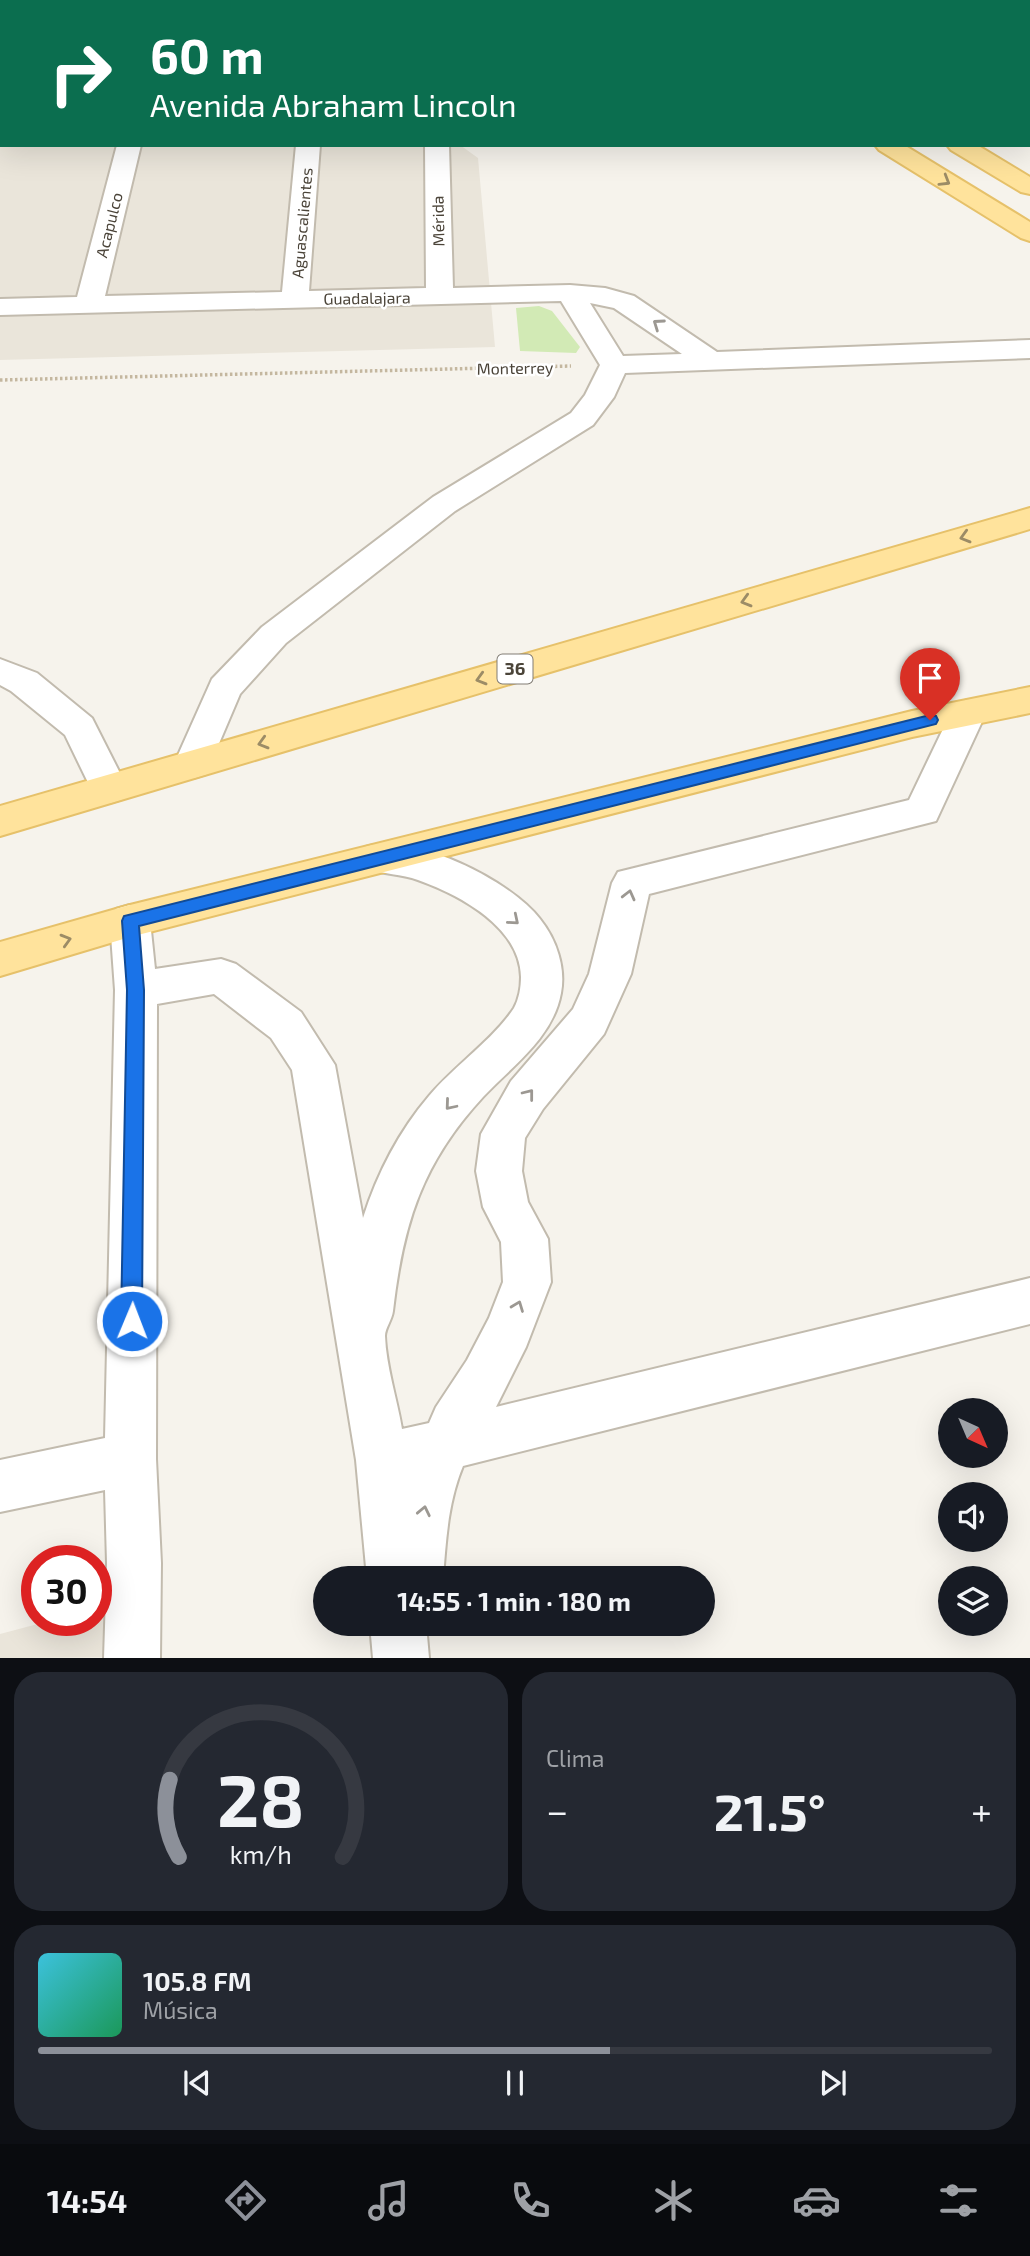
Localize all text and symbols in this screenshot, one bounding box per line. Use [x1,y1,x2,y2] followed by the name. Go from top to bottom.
[150,25,264,84] text: 60 m
[35,28,126,119] icon: right
[150,85,517,123] text: Avenida Abraham Lincoln
[287,167,316,279] street label: Aguascalientes
[937,172,950,185] one-way arrow
[91,190,126,259] street label: Acapulco
[428,195,447,247] street label: Mérida
[323,287,411,309] street label: Guadalajara
[653,319,666,332] one-way arrow
[476,357,554,378] street label: Monterrey
[959,528,971,543] one-way arrow
[740,593,752,608] one-way arrow
[900,648,960,720] pin
[498,654,532,684] road number: 36
[911,659,949,697] icon: arrive
[475,671,487,685] one-way arrow
[257,735,269,750] one-way arrow
[621,889,635,901] one-way arrow
[506,912,519,924] one-way arrow
[59,933,71,948] one-way arrow
[521,1089,534,1101] one-way arrow
[446,1097,458,1110] one-way arrow
[95,1284,169,1358] position arrow
[510,1300,524,1312] one-way arrow
[938,1398,1008,1468] north arrow
[938,1398,1008,1636] map controls
[938,1482,1008,1552] button: sound
[415,1505,430,1517] one-way arrow
[21,1545,112,1636] speed limit sign: 30
[938,1566,1008,1636] button: layers
[397,1585,631,1616] text: 14:55 · 1 min · 180 m
[546,1744,604,1772] text: Clima
[217,1755,305,1843] text: 28
[714,1779,826,1841] text: 21.5°
[546,1787,568,1833] text: −
[971,1787,992,1833] text: +
[230,1839,292,1869] text: km/h
[143,1965,251,1996] text: 105.8 FM
[143,1996,218,2024] text: Música
[178,2064,216,2102] icon: previous
[496,2064,534,2102] icon: pause
[814,2064,852,2102] icon: next
[221,2176,270,2225] icon: directions
[364,2176,413,2225] icon: music
[506,2176,555,2225] icon: phone
[649,2176,698,2225] icon: climate
[792,2176,841,2225] icon: car
[934,2176,983,2225] icon: filters
[47,2181,127,2219] text: 14:54

